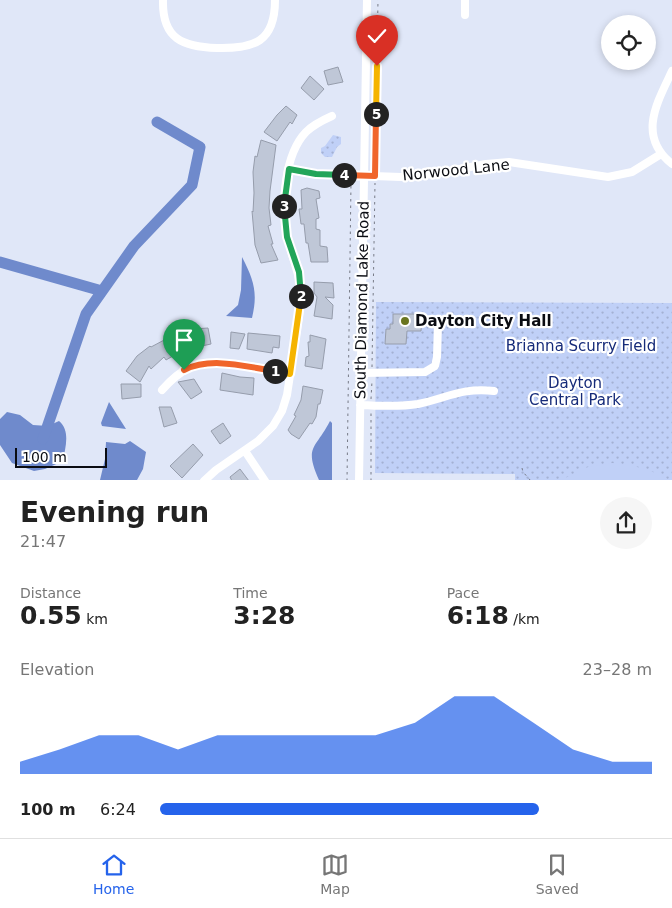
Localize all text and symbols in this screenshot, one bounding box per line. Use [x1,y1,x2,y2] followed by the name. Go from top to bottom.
[356,15,398,66] pin
[601,15,656,70] map controls
[601,15,656,70] button: locate
[363,22,391,50] icon: check
[364,102,388,126] pin: 5
[372,106,381,122] text: 5
[401,155,511,185] street label: Norwood Lane
[332,162,356,188] pin: 4
[340,167,349,183] text: 4
[272,194,296,218] pin: 3
[280,198,289,214] text: 3
[351,201,373,399] street label: South Diamond Lake Road
[288,284,314,308] pin: 2
[297,288,306,304] text: 2
[415,312,552,330] place label: Dayton City Hall
[399,315,411,327] marker: Dayton City Hall
[163,319,205,370] pin
[170,326,198,354] icon: arrive
[506,337,656,355] park label: Brianna Scurry Field
[262,358,288,384] pin: 1
[271,363,280,379] text: 1
[529,374,621,409] park label: Dayton Central Park
[15,446,108,469] scale bar
[22,449,67,465] text: 100 m
[20,496,209,529] text: Evening run
[600,497,652,549] button: share
[20,532,66,551] text: 21:47
[20,585,81,601] text: Distance
[233,585,268,601] text: Time
[447,585,479,601] text: Pace
[20,601,82,630] text: 0.55
[233,601,296,630] text: 3:28
[447,601,509,630] text: 6:18
[82,611,108,627] text: km
[509,611,540,627] text: /km
[20,660,94,679] text: Elevation
[583,660,652,679] text: 23–28 m
[20,800,76,819] text: 100 m
[100,800,136,819] text: 6:24
[93,851,134,897] tab: Home
[320,851,350,897] tab: Map
[536,851,579,897] tab: Saved

